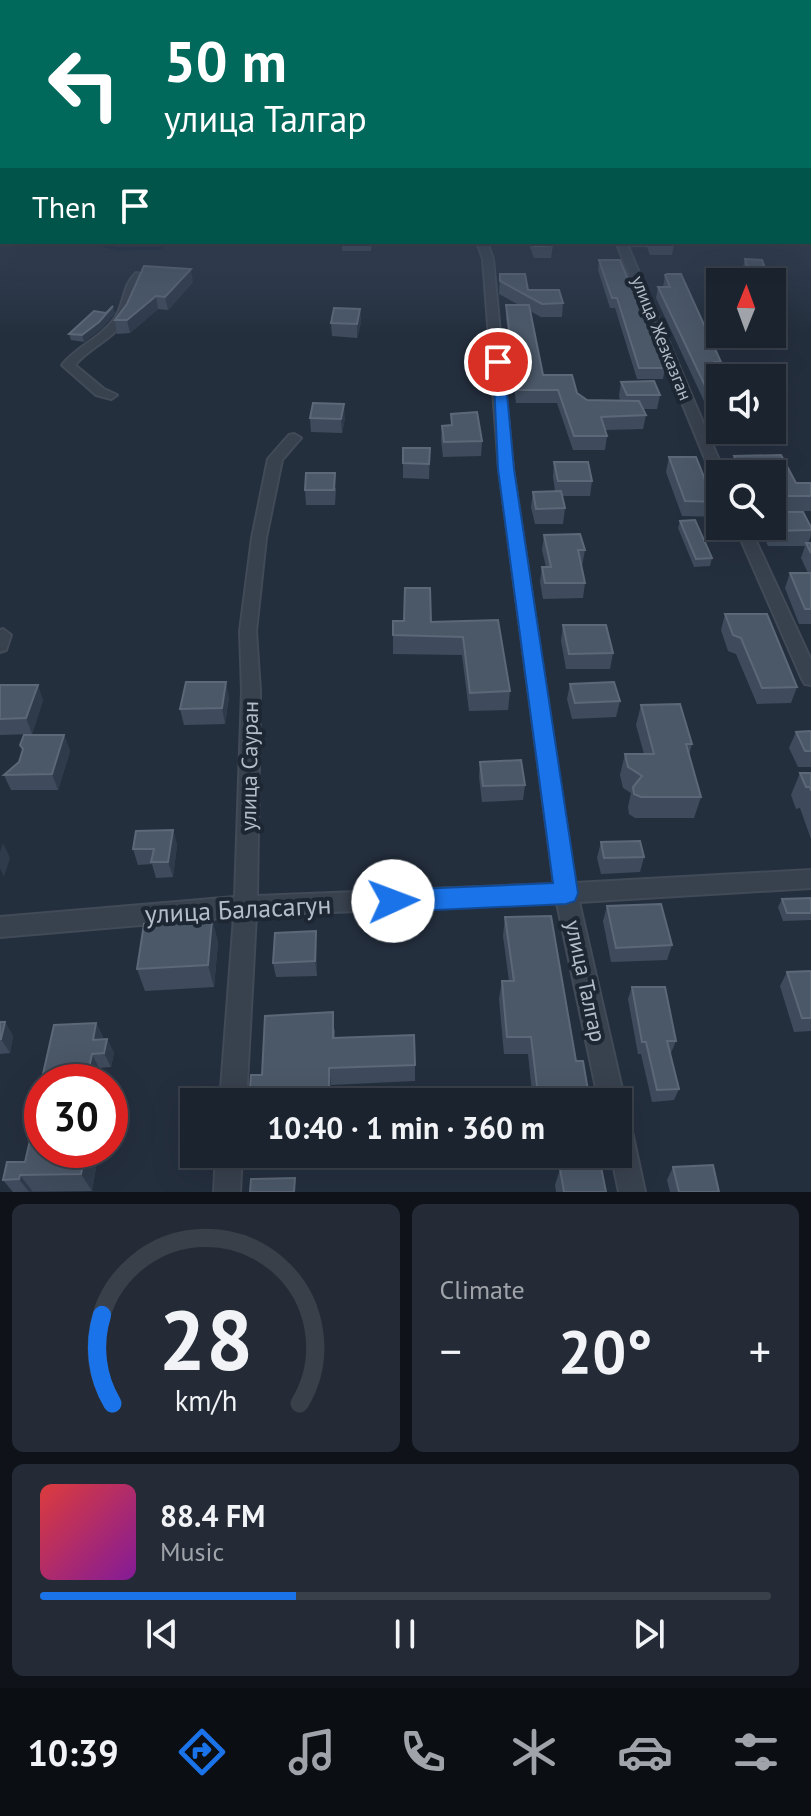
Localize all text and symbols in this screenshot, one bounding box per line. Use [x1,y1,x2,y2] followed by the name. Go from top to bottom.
[164,25,287,97] text: 50 m
[32,32,136,136] icon: left
[164,95,367,142] text: улица Талгар
[113,184,157,228] icon: arrive
[32,187,97,226] text: Then
[706,268,786,348] north arrow
[706,268,786,540] map controls
[627,272,697,404] street label: улица Жезказган
[464,328,532,396] pin
[476,340,520,384] icon: arrive
[706,364,786,444] button: sound
[706,460,786,540] button: search
[234,701,264,831] street label: улица Сауран
[351,859,435,943] position arrow
[144,888,332,930] street label: улица Баласагун
[559,917,613,1045] street label: улица Талгар
[24,1064,128,1168] speed limit sign: 30
[267,1108,545,1147] text: 10:40 · 1 min · 360 m
[440,1273,525,1306] text: Climate
[159,1285,253,1393] text: 28
[558,1312,652,1390] text: 20°
[440,1322,462,1379] text: −
[749,1322,771,1379] text: +
[174,1382,237,1419] text: km/h
[160,1496,265,1535] text: 88.4 FM
[160,1535,224,1568] text: Music
[140,1612,184,1656] icon: previous
[383,1612,427,1656] icon: pause
[627,1612,671,1656] icon: next
[174,1724,230,1780] icon: directions
[284,1724,340,1780] icon: music
[395,1724,451,1780] icon: phone
[506,1724,562,1780] icon: climate
[617,1724,673,1780] icon: car
[728,1724,784,1780] icon: filters
[27,1729,119,1776] text: 10:39

